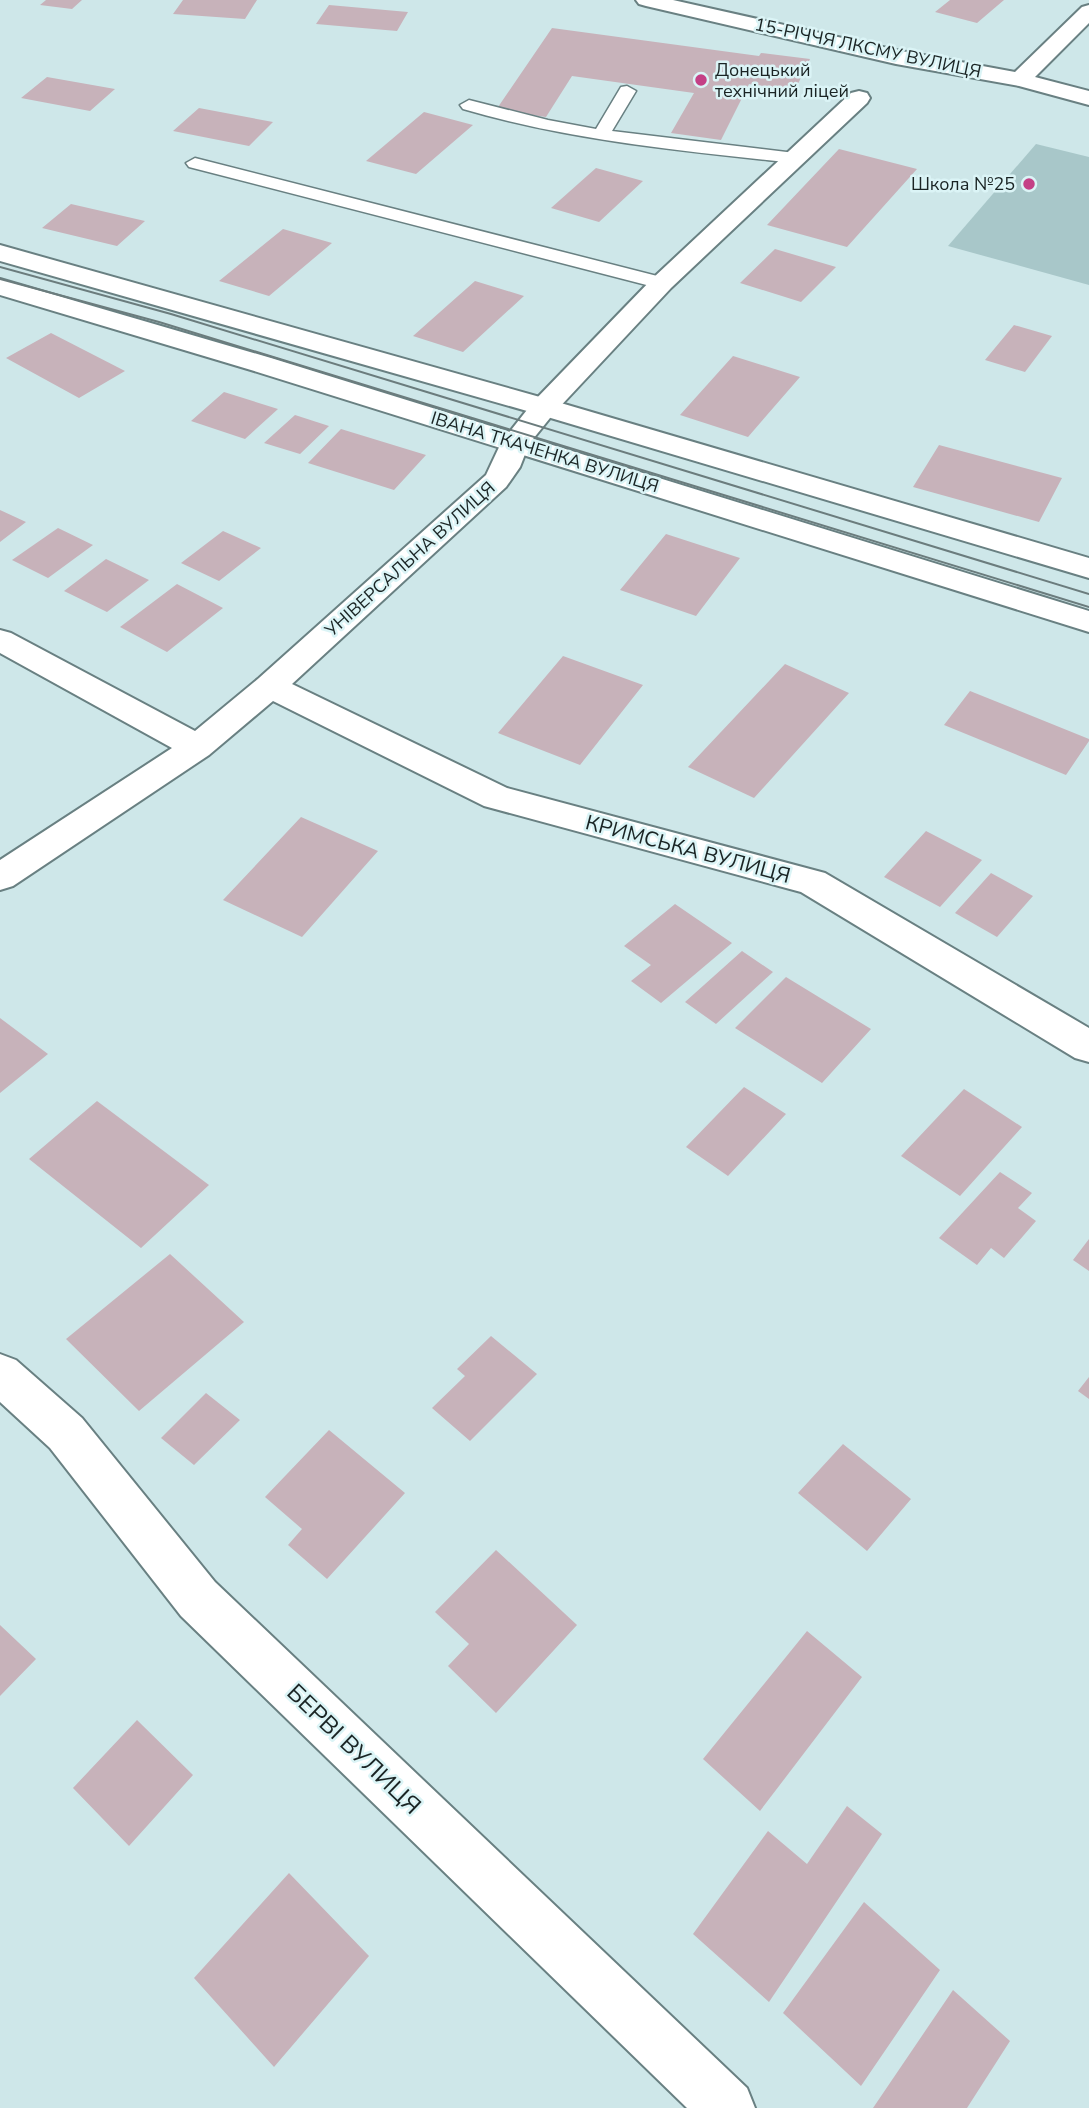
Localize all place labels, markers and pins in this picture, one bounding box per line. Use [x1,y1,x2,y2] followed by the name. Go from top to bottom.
[715,58,849,103] place label: Донецький технічний ліцей
[693,72,709,88] marker: Донецький технічний ліцей
[911,172,1015,196] place label: Школа №25
[1021,176,1037,192] marker: Школа №25

